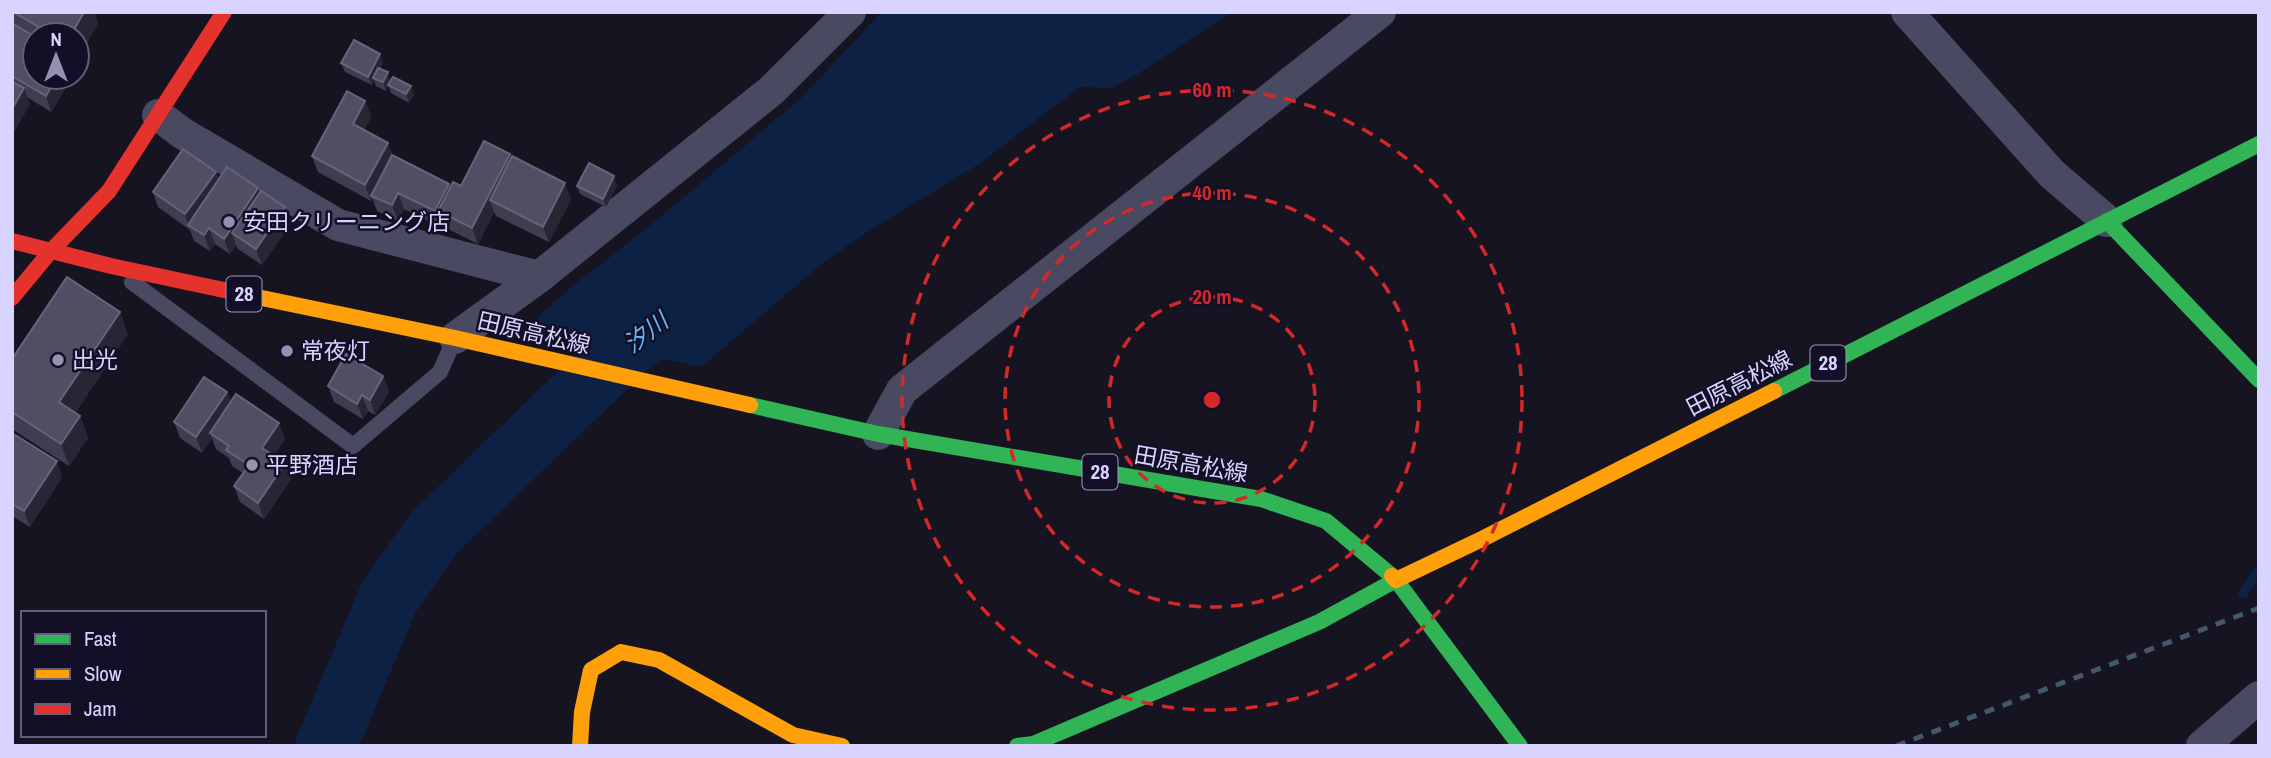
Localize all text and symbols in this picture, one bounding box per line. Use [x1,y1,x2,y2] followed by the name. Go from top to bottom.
[21,21,91,91] north arrow
[50,26,62,52] text: N
[1192,75,1232,104] text: 60 m
[1192,178,1232,207] text: 40 m
[243,206,450,237] place label: 安田クリーニング店
[221,214,237,230] marker: 安田クリーニング店
[226,276,262,312] road number: 28
[1192,282,1232,311] text: 20 m
[617,303,677,360] water label: 汐川
[475,304,594,361] street label: 田原高松線
[301,335,370,366] place label: 常夜灯
[279,343,295,359] marker: 常夜灯
[1681,343,1797,422] street label: 田原高松線
[72,344,118,375] place label: 出光
[1811,346,1846,380] road number: 28
[50,352,66,368] marker: 出光
[1200,388,1224,412] centre of rings
[1132,438,1250,489] street label: 田原高松線
[266,449,358,480] place label: 平野酒店
[1082,454,1118,490] road number: 28
[244,457,260,473] marker: 平野酒店
[21,611,266,737] legend
[84,624,117,653] text: Fast
[84,659,122,688] text: Slow
[84,694,117,723] text: Jam

